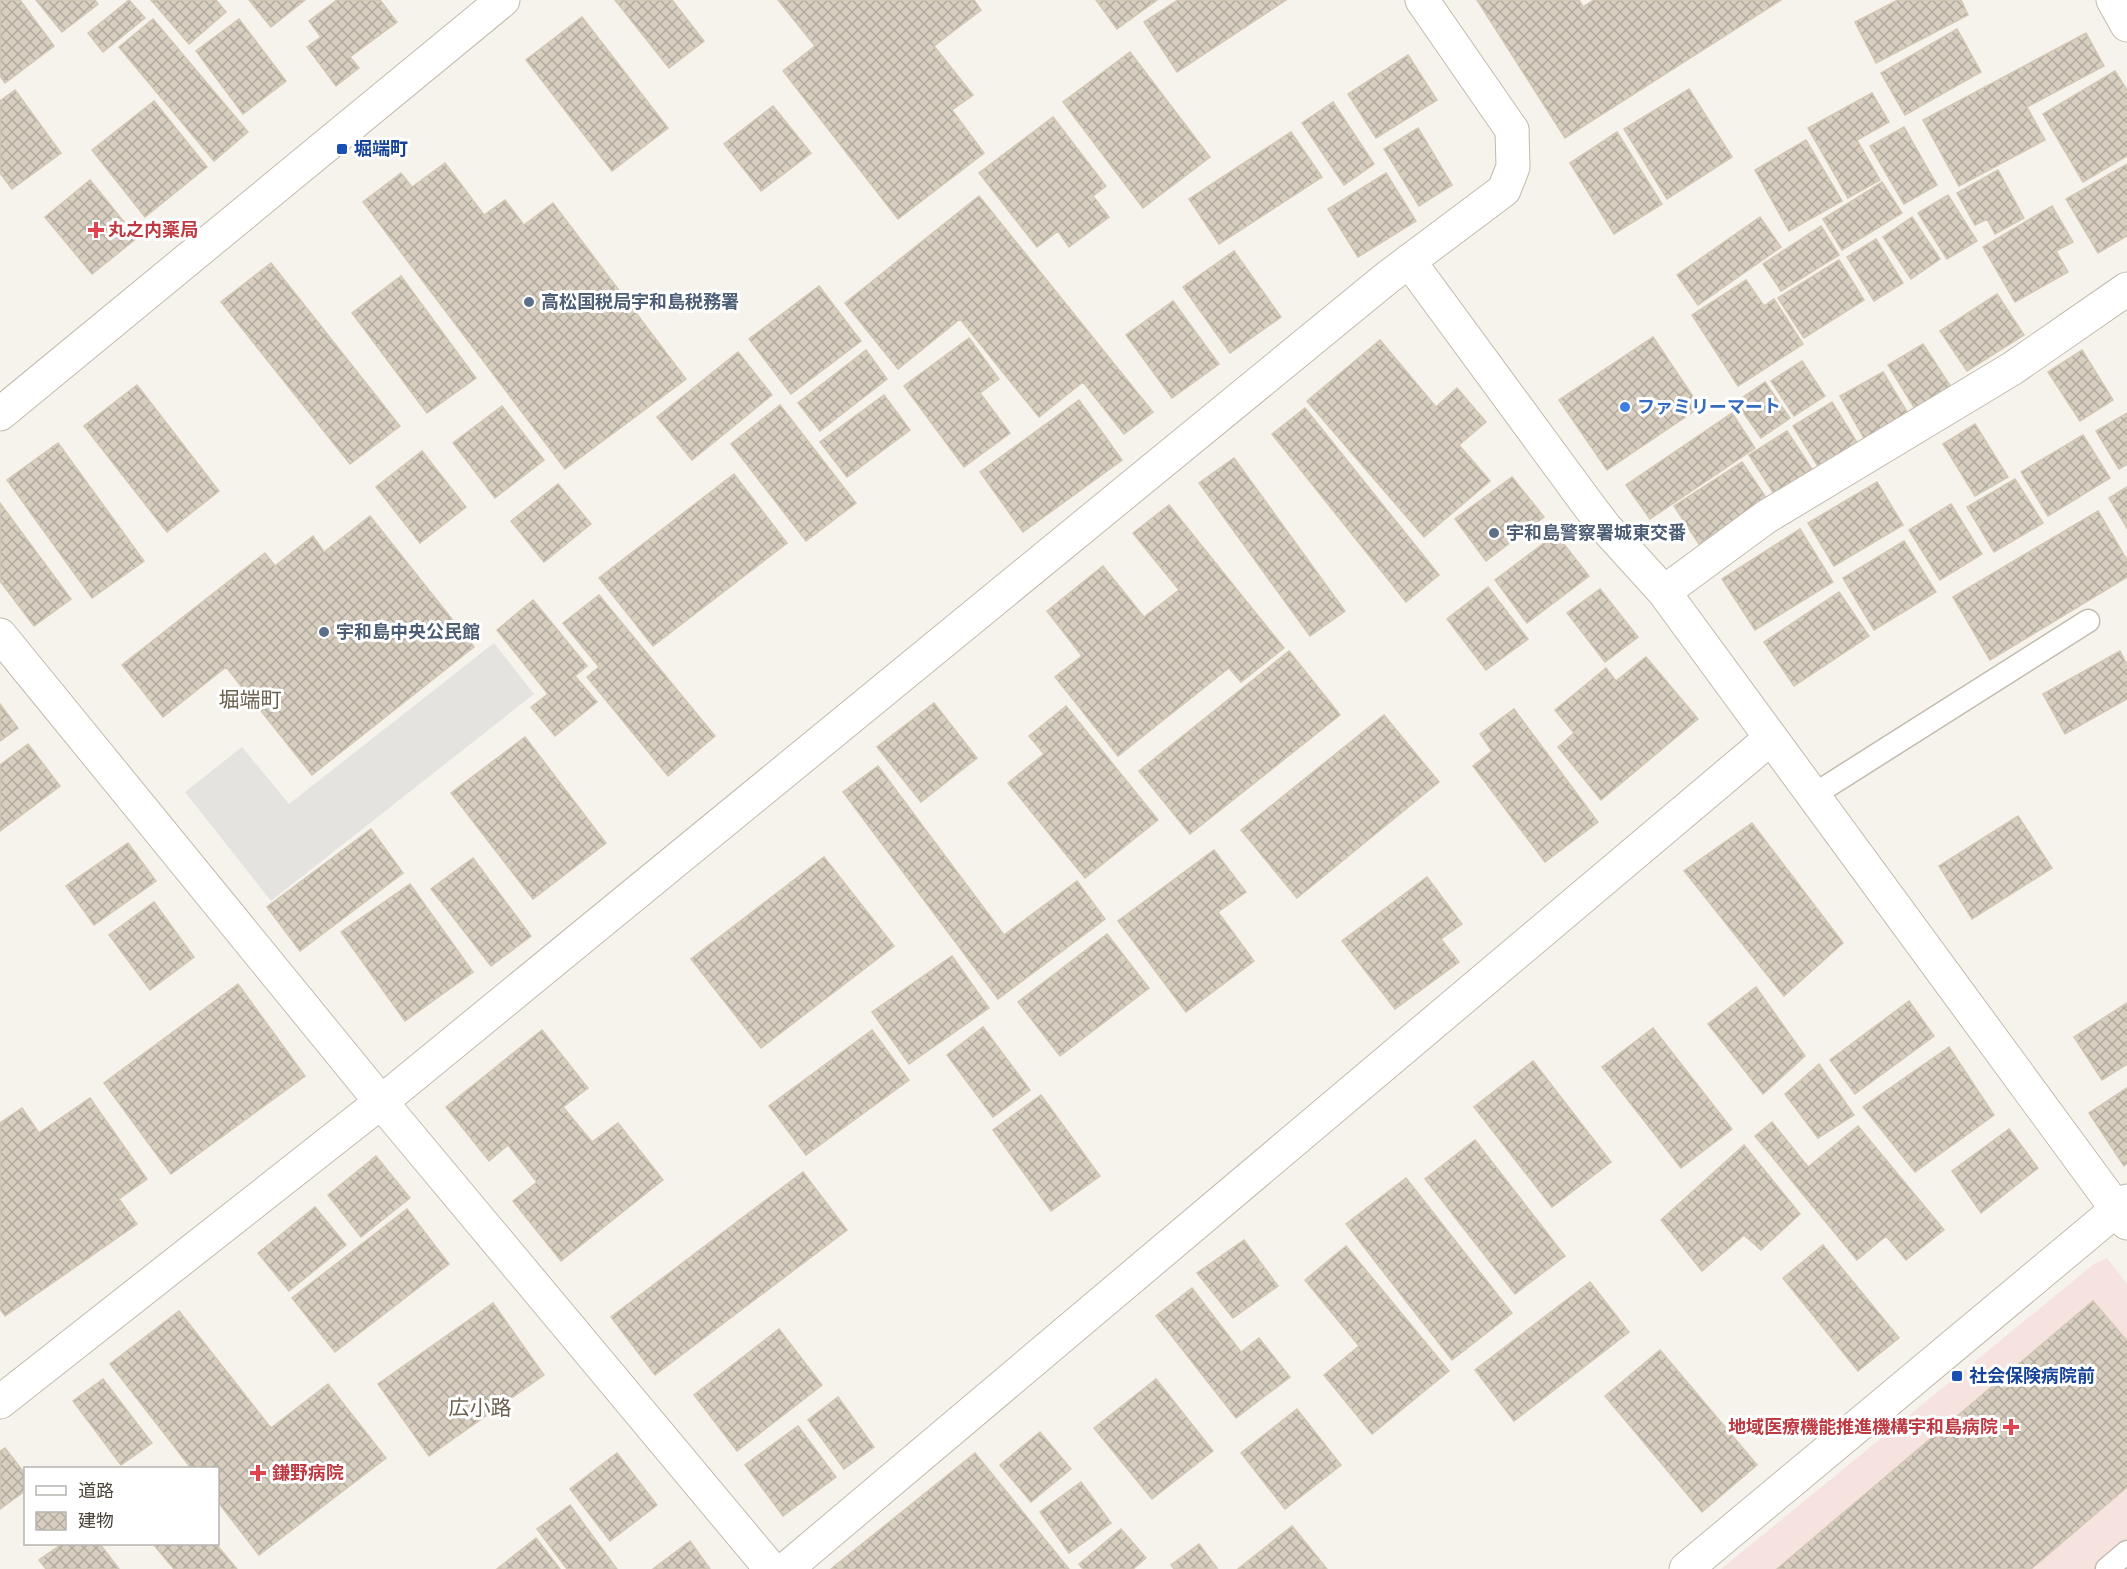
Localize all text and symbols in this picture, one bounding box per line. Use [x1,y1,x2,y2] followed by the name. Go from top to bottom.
[354,138,408,160] place label: 堀端町
[335,142,349,156] marker: 堀端町
[108,219,198,241] place label: 丸之内薬局
[89,223,103,237] marker: 丸之内薬局
[541,291,739,313] place label: 高松国税局宇和島税務署
[522,295,536,309] marker: 高松国税局宇和島税務署
[1637,396,1781,418] place label: ファミリーマート
[1618,400,1632,414] marker: ファミリーマート
[1506,522,1686,544] place label: 宇和島警察署城東交番
[1487,526,1501,540] marker: 宇和島警察署城東交番
[336,621,480,643] place label: 宇和島中央公民館
[317,625,331,639] marker: 宇和島中央公民館
[219,688,282,712] district label: 堀端町
[1969,1365,2095,1387] place label: 社会保険病院前
[1950,1369,1964,1383] marker: 社会保険病院前
[449,1396,512,1420] district label: 広小路
[1728,1416,1998,1438] place label: 地域医療機能推進機構宇和島病院
[2002,1418,2020,1436] marker: 地域医療機能推進機構宇和島病院
[272,1462,344,1484] place label: 鎌野病院
[249,1464,267,1482] marker: 鎌野病院
[24,1467,219,1545] legend
[78,1480,114,1502] text: 道路
[78,1510,114,1532] text: 建物

